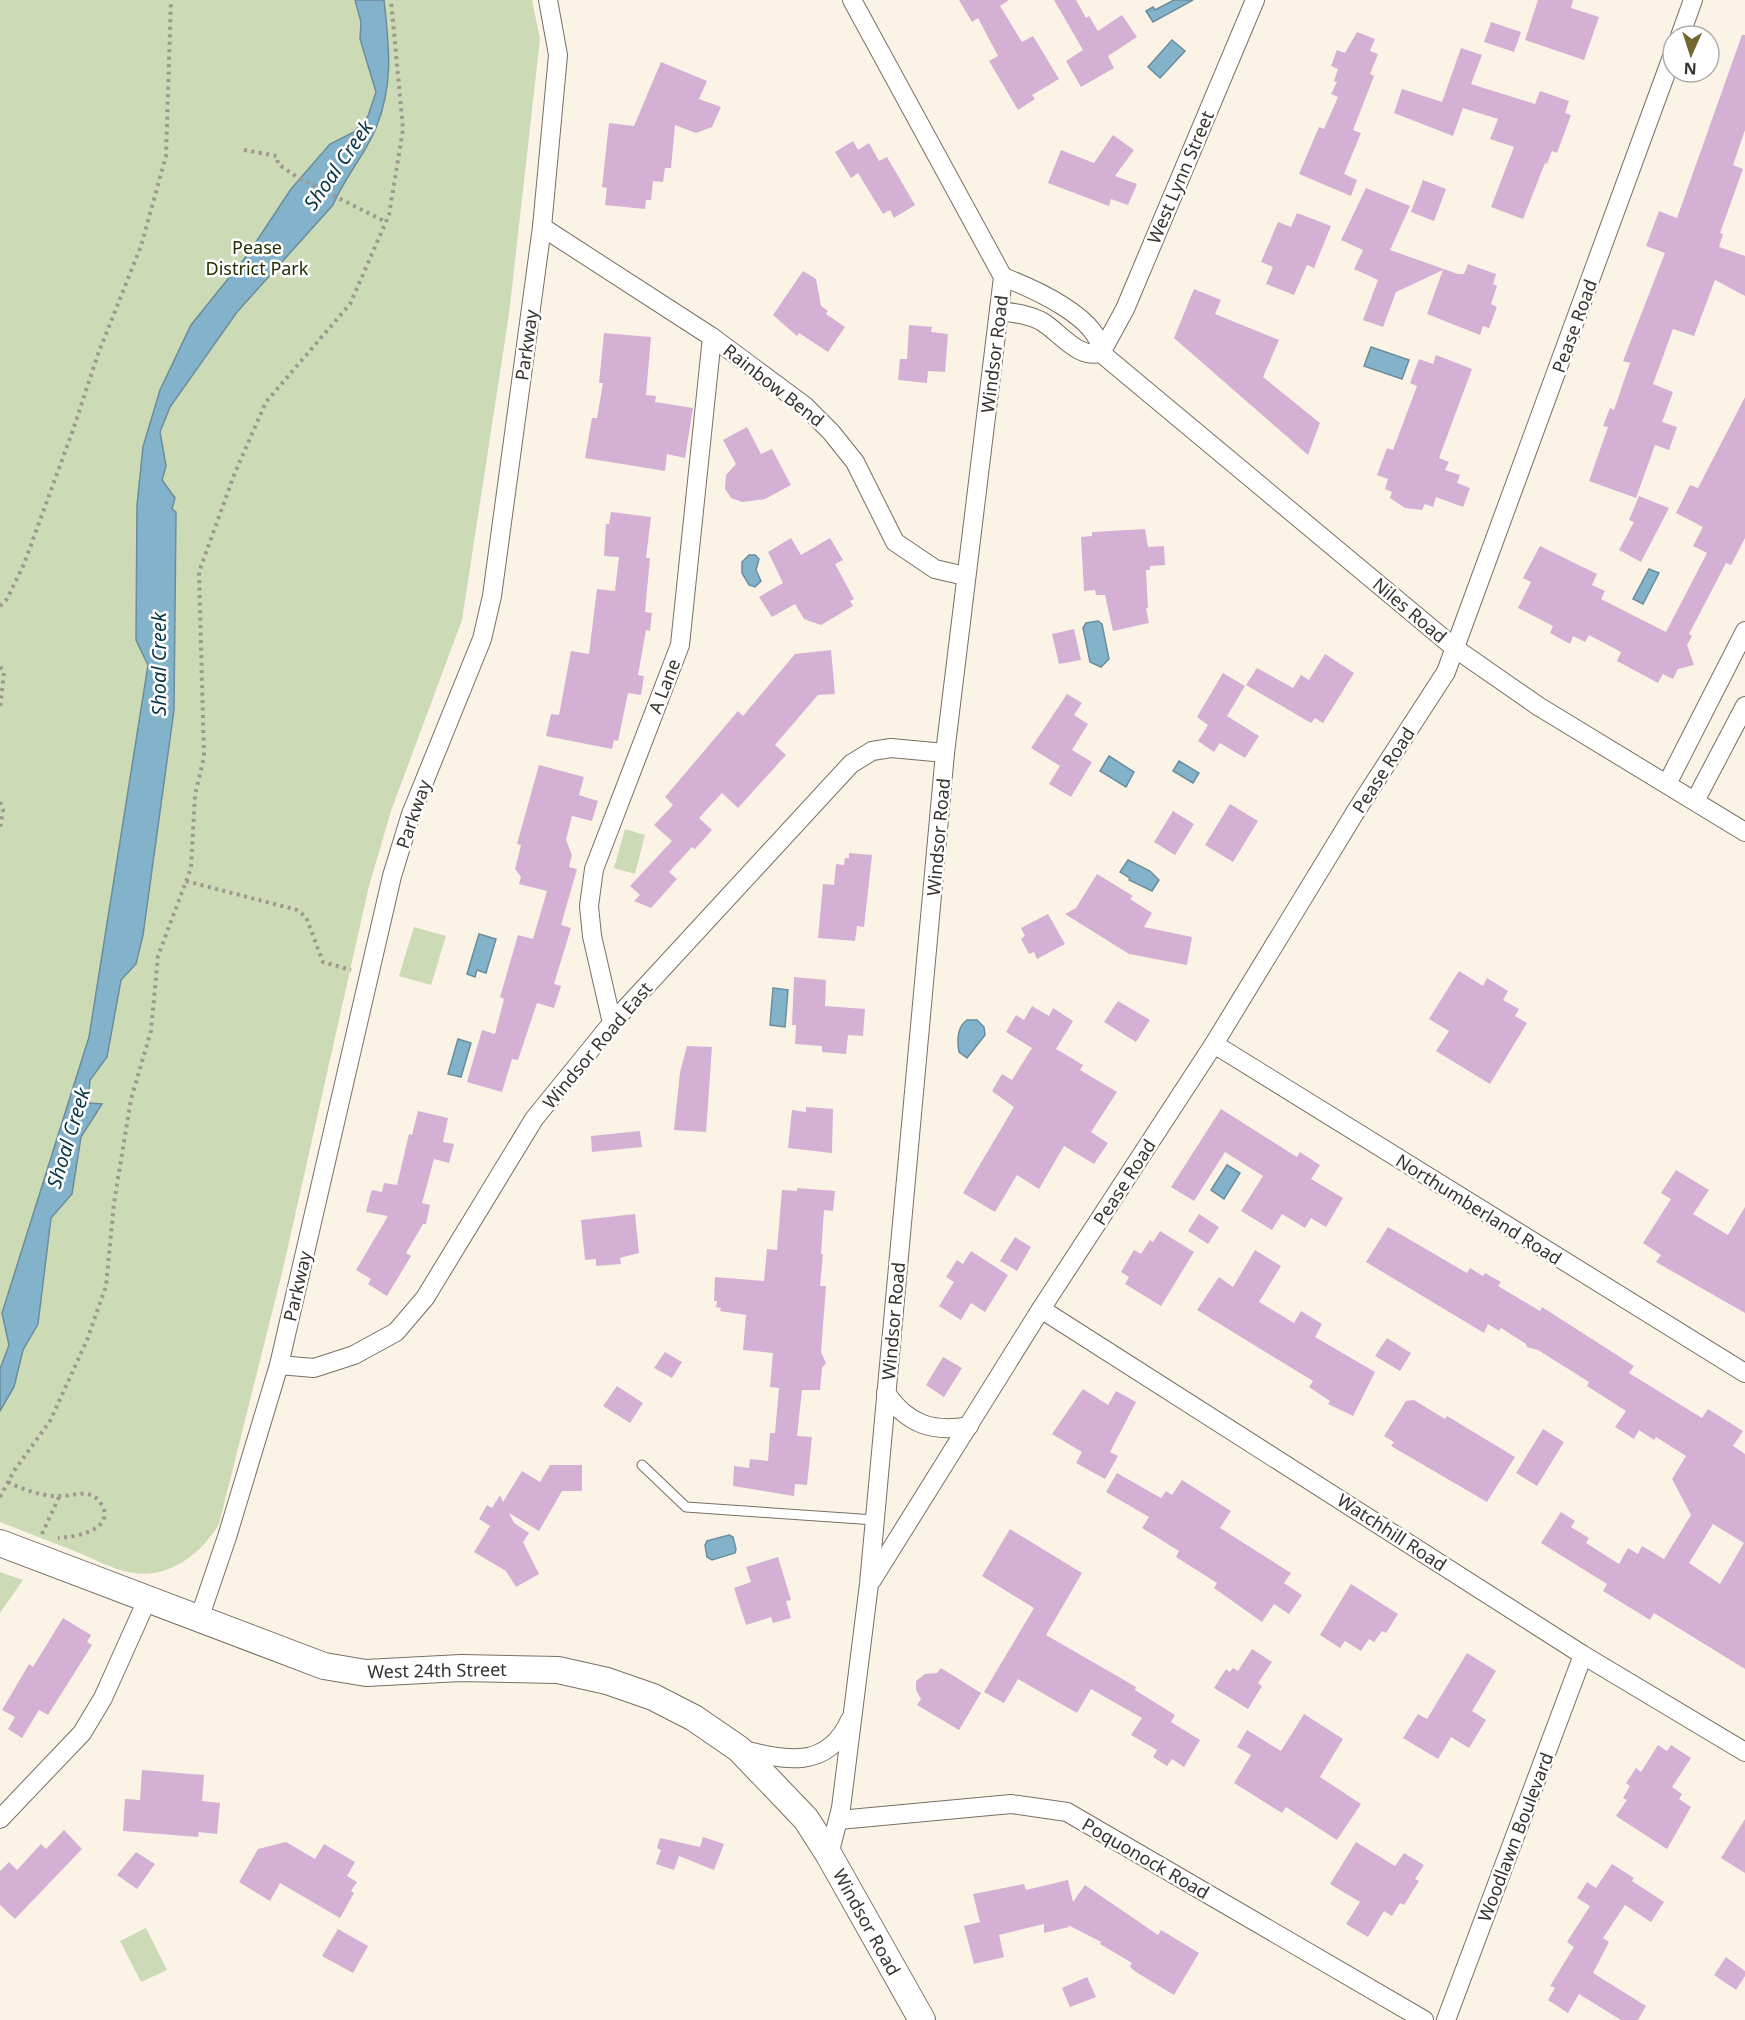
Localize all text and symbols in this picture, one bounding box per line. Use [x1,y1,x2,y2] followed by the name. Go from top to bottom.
[1661,24,1721,84] north arrow
[1683,58,1697,80] text: N
[1141,106,1219,247] street label: West Lynn Street
[297,114,379,215] water label: Shoal Creek
[206,235,309,280] park label: Pease District Park
[1546,276,1602,376] street label: Pease Road
[975,294,1013,414] street label: Windsor Road
[509,307,543,382] street label: Parkway
[719,338,829,432] street label: Rainbow Bend
[1368,572,1452,648] street label: Niles Road
[145,611,172,716] water label: Shoal Creek
[643,655,685,717] street label: A Lane
[1346,722,1420,818] street label: Pease Road
[390,776,436,852] street label: Parkway
[921,777,955,897] street label: Windsor Road
[537,976,657,1113] street label: Windsor Road East
[40,1083,96,1192] water label: Shoal Creek
[1087,1134,1161,1230] street label: Pease Road
[1392,1148,1566,1270] street label: Northumberland Road
[277,1248,317,1324] street label: Parkway
[876,1261,910,1381] street label: Windsor Road
[1333,1488,1451,1576] street label: Watchhill Road
[367,1657,507,1683] street label: West 24th Street
[1472,1749,1558,1925] street label: Woodlawn Boulevard
[1078,1812,1214,1904] street label: Poquonock Road
[828,1864,906,1980] street label: Windsor Road

